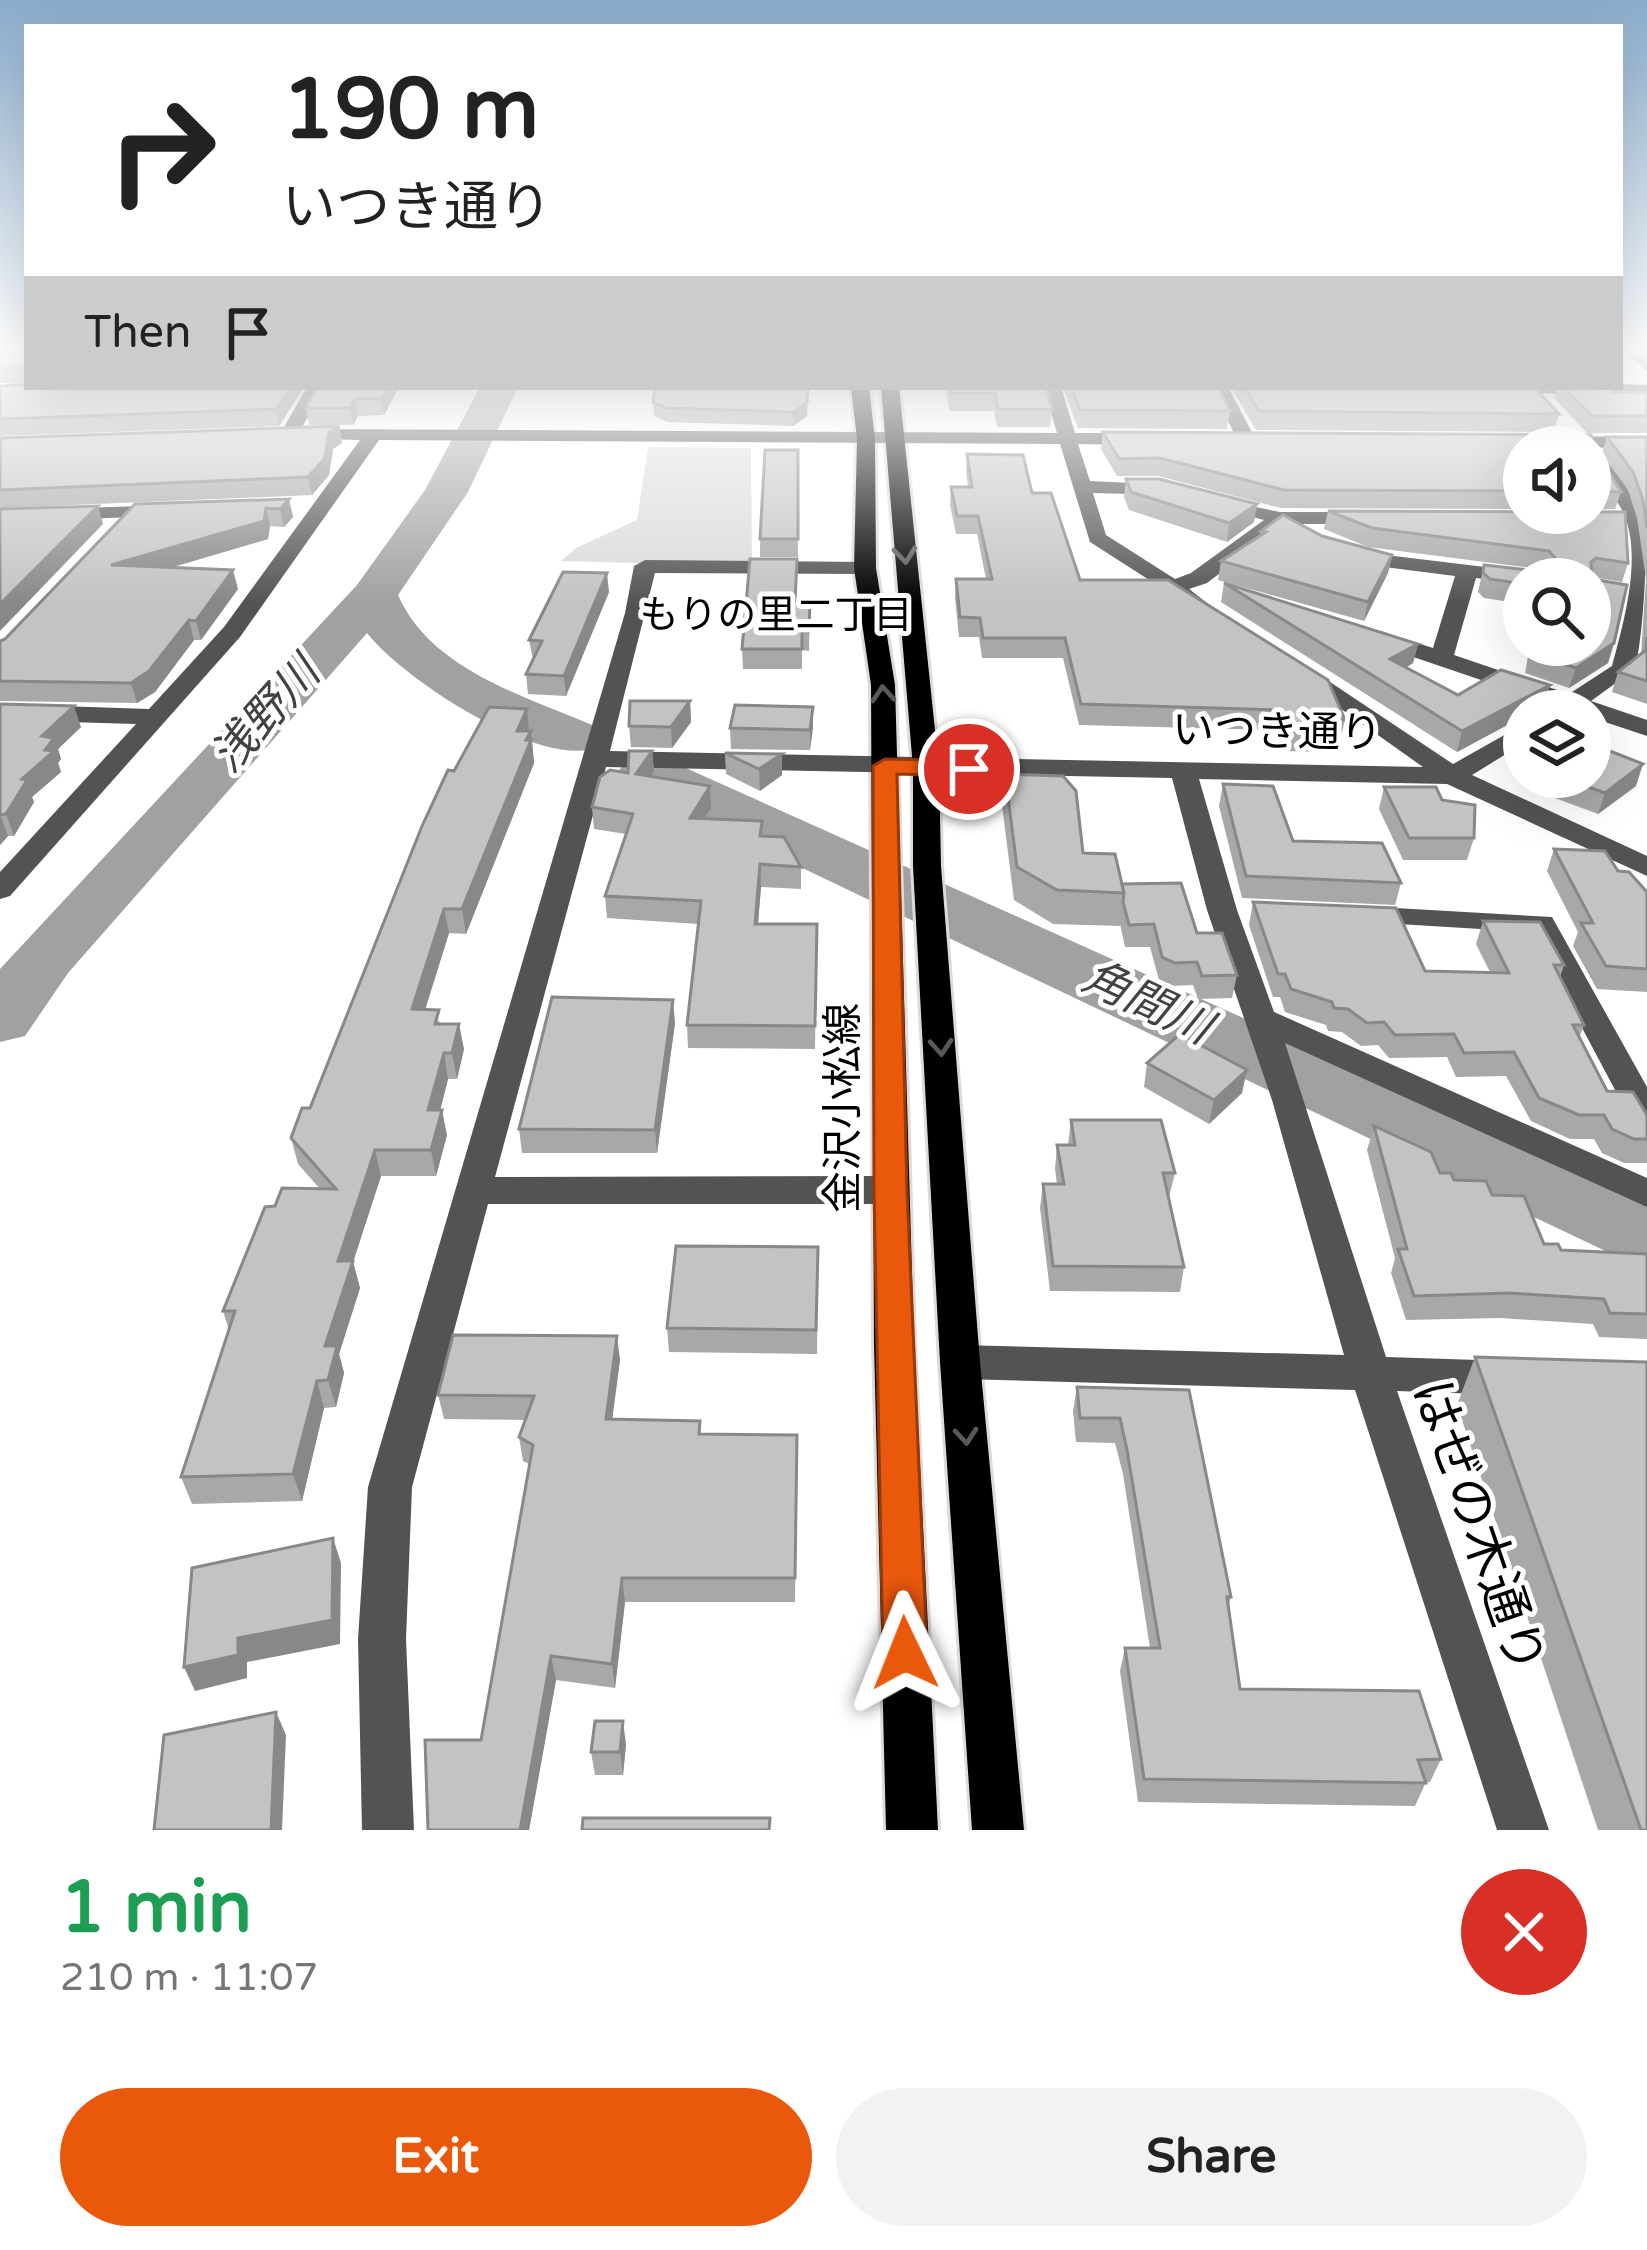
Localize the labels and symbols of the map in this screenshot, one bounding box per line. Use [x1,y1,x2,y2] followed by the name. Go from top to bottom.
[892,546,917,565] one-way arrow
[639,592,913,639] district label: もりの里二丁目
[201,644,334,783] water label: 浅野川
[870,684,896,703] one-way arrow
[1172,705,1382,759] street label: いつき通り
[918,718,1020,820] pin
[1074,950,1223,1058] water label: 角間川
[818,1003,869,1213] street label: 金沢小松線
[927,1038,953,1057] one-way arrow
[1399,1372,1557,1682] street label: はぜの木通り
[953,1427,978,1446] one-way arrow
[842,1590,968,1716] position arrow

